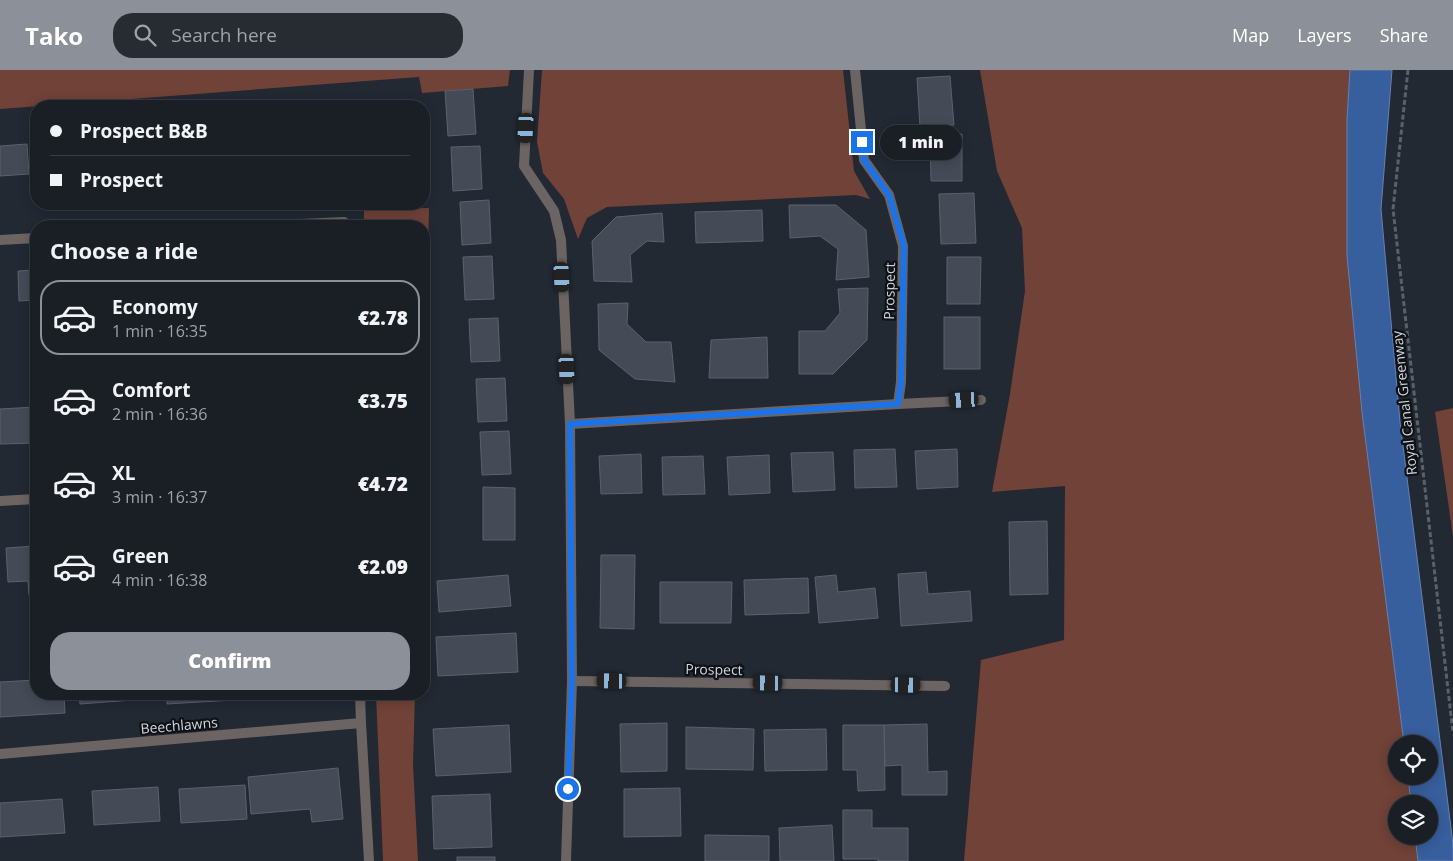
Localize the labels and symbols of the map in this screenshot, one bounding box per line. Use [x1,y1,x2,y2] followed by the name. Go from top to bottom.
[517,113,534,143] car
[880,124,962,160] callout: 1 min
[851,131,873,153] route end
[553,262,570,292] car
[879,262,899,320] street label: Prospect
[1387,329,1421,476] street label: Royal Canal Greenway
[558,354,575,384] car
[948,392,979,408] car
[685,659,743,679] street label: Prospect
[596,673,627,689] car
[752,675,783,691] car
[890,677,921,693] car
[140,712,219,738] street label: Beechlawns
[557,778,579,800] route start

